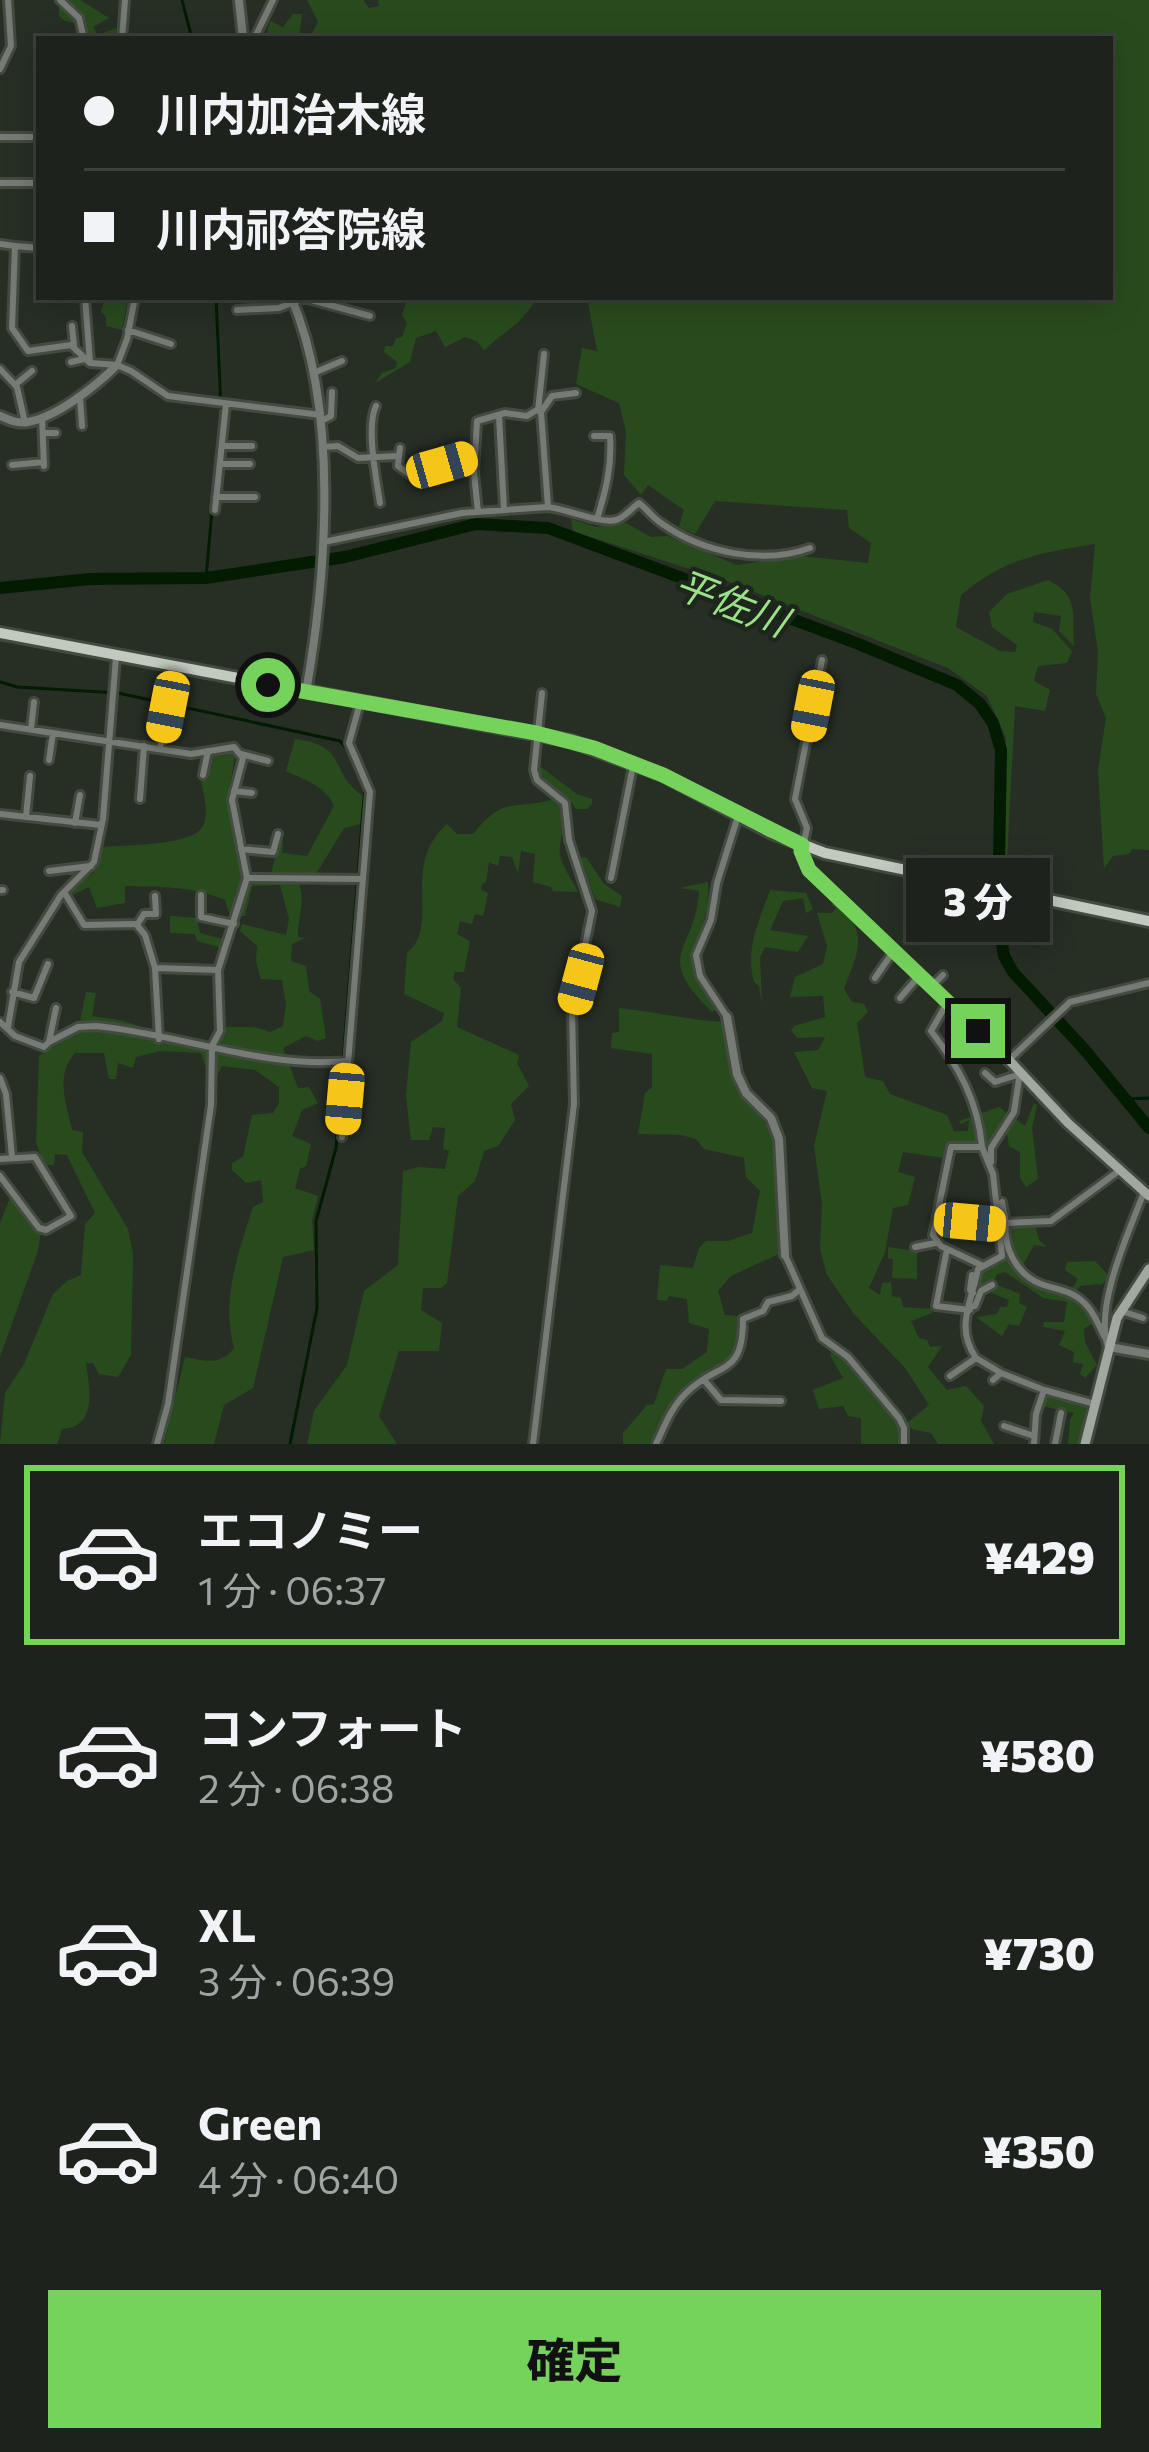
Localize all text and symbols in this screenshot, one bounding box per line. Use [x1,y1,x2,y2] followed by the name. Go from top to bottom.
[156,85,426,140] text: 川内加治木線
[156,200,426,255] text: 川内祁答院線
[402,438,482,492] car
[669,558,799,646] water label: 平佐川
[241,658,295,712] route start
[788,667,838,745] car
[143,668,193,746] car
[906,857,1050,941] callout: 3 分
[943,876,1013,924] text: 3 分
[554,940,608,1018] car
[951,1004,1005,1058] route end
[324,1062,366,1136] car
[933,1201,1007,1243] car
[54,1501,162,1609] icon: car
[198,1501,423,1556] text: エコノミー
[984,1528,1095,1583] text: ¥429
[198,1565,386,1613] text: 1 分 · 06:37
[54,1699,162,1807] icon: car
[198,1699,467,1754] text: コンフォート
[980,1726,1095,1781] text: ¥580
[198,1763,394,1811] text: 2 分 · 06:38
[198,1896,256,1951] text: XL
[54,1897,162,2005] icon: car
[983,1924,1095,1979] text: ¥730
[198,1956,395,2004] text: 3 分 · 06:39
[198,2094,322,2149] text: Green
[54,2095,162,2203] icon: car
[982,2122,1095,2177] text: ¥350
[198,2154,399,2202] text: 4 分 · 06:40
[48,2290,1101,2428] button: 確定

